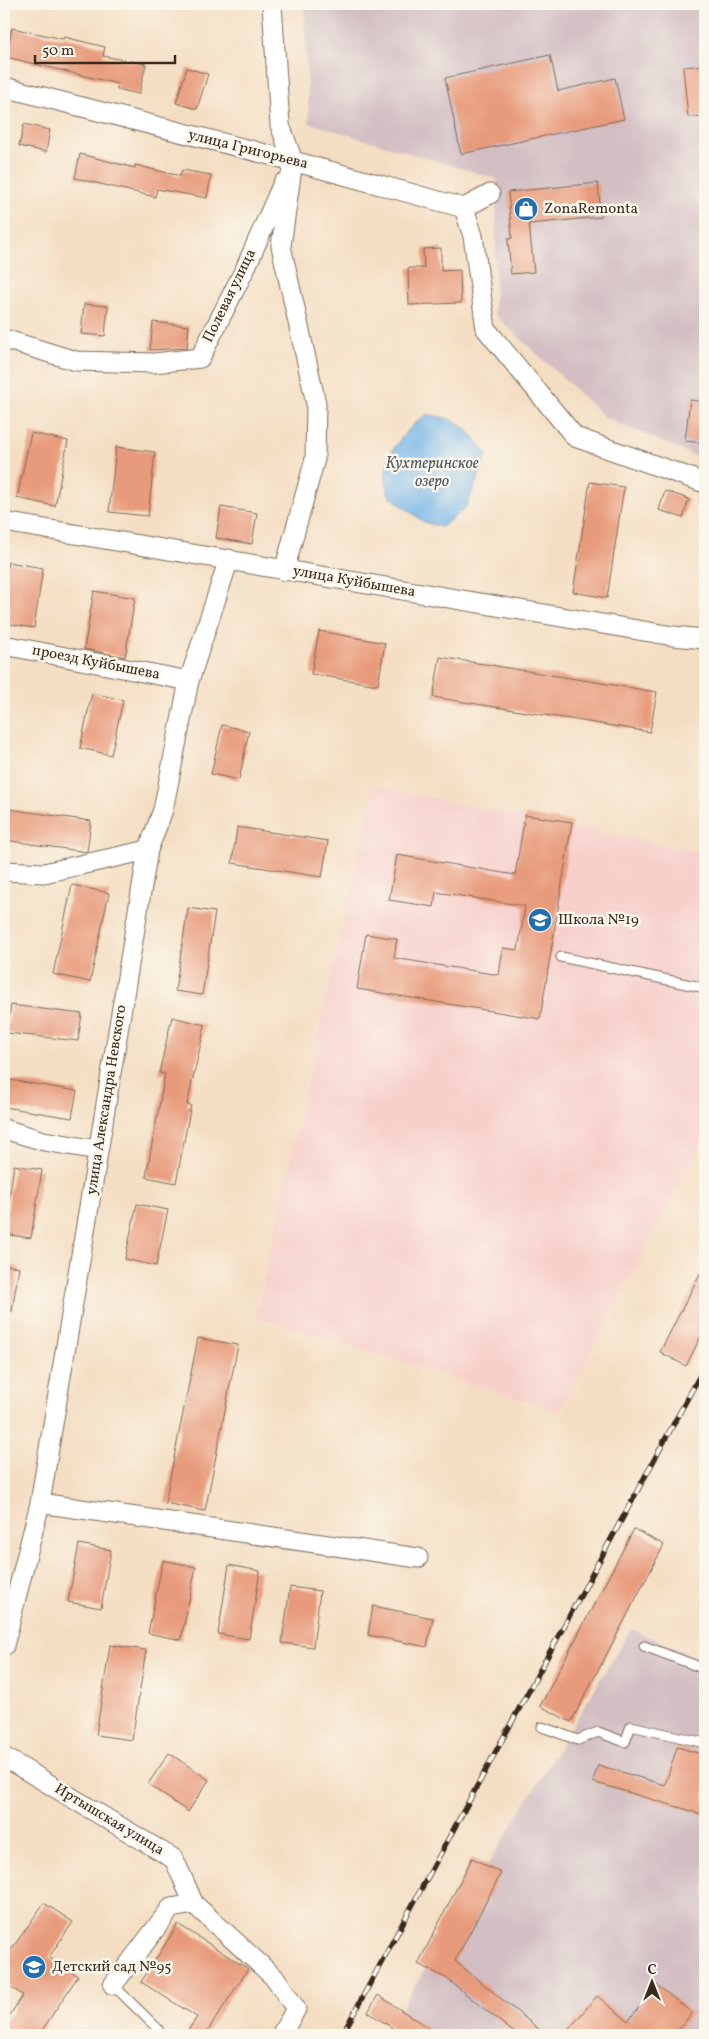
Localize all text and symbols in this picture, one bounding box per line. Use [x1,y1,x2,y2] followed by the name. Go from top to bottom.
[35,32,175,64] scale bar
[42,41,74,62] text: 50 m
[186,125,310,175] street label: улица Григорьева
[513,196,539,222] shop icon: ZonaRemonta
[544,199,638,220] place label: ZonaRemonta
[198,246,262,346] street label: Полевая улица
[385,453,479,493] water label: Кухтеринское озеро
[291,561,417,603] street label: улица Куйбышева
[30,640,162,686] street label: проезд Куйбышева
[527,907,553,933] school or university icon: Школа №19
[558,910,639,931] place label: Школа №19
[82,1003,132,1197] street label: улица Александра Невского
[50,1779,168,1861] street label: Иртышская улица
[21,1954,47,1980] school or university icon: Детский сад №95
[626,1956,676,2006] north arrow
[52,1957,171,1978] place label: Детский сад №95
[647,1961,657,1980] text: С

